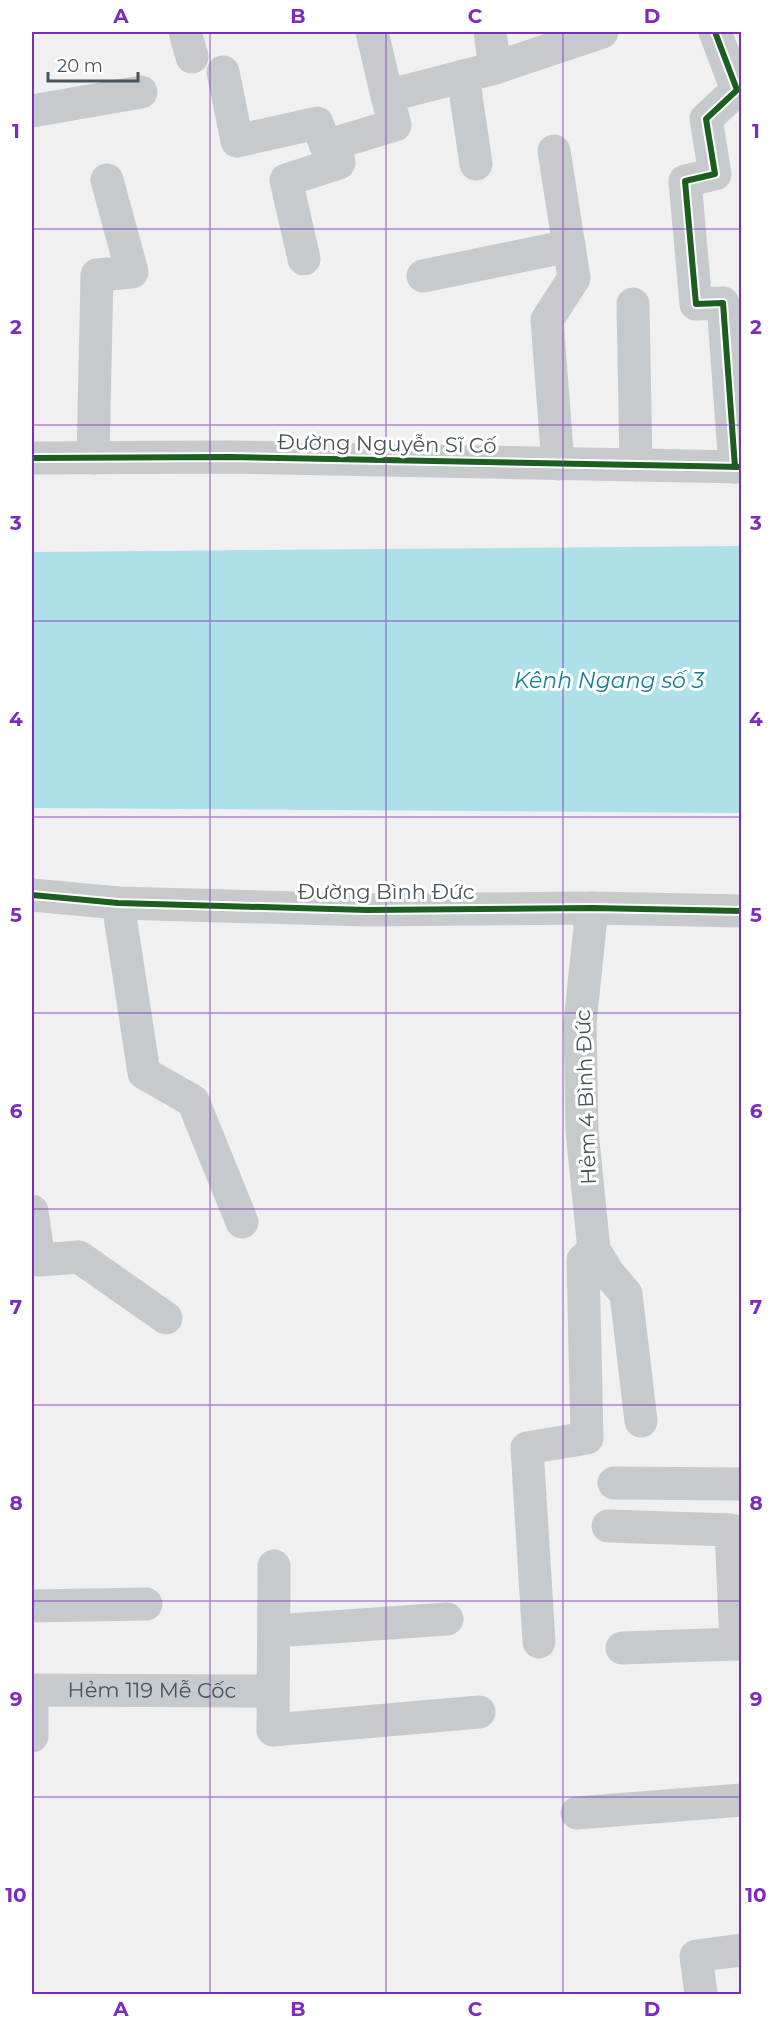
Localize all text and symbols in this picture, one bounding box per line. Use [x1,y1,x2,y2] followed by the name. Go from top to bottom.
[112,4,129,28] text: A
[290,4,306,28] text: B
[468,4,483,28] text: C
[644,4,660,28] text: D
[48,45,138,83] scale bar
[57,55,103,77] text: 20 m
[12,119,20,143] text: 1
[752,119,760,143] text: 1
[10,315,22,339] text: 2
[750,315,762,339] text: 2
[277,429,497,458] street label: Đường Nguyễn Sĩ Cố
[9,511,22,535] text: 3
[749,511,762,535] text: 3
[514,667,705,694] water label: Kênh Ngang số 3
[9,707,23,731] text: 4
[749,707,763,731] text: 4
[298,879,475,904] street label: Đường Bình Đức
[10,903,22,927] text: 5
[750,903,762,927] text: 5
[570,1009,601,1185] street label: Hẻm 4 Bình Đức
[10,1099,23,1123] text: 6
[750,1099,763,1123] text: 6
[10,1295,22,1319] text: 7
[750,1295,762,1319] text: 7
[9,1491,23,1515] text: 8
[749,1491,763,1515] text: 8
[68,1677,236,1703] street label: Hẻm 119 Mễ Cốc
[10,1687,22,1711] text: 9
[750,1687,762,1711] text: 9
[5,1883,27,1907] text: 10
[745,1883,767,1907] text: 10
[112,1997,129,2021] text: A
[290,1997,306,2021] text: B
[468,1997,483,2021] text: C
[644,1997,660,2021] text: D

